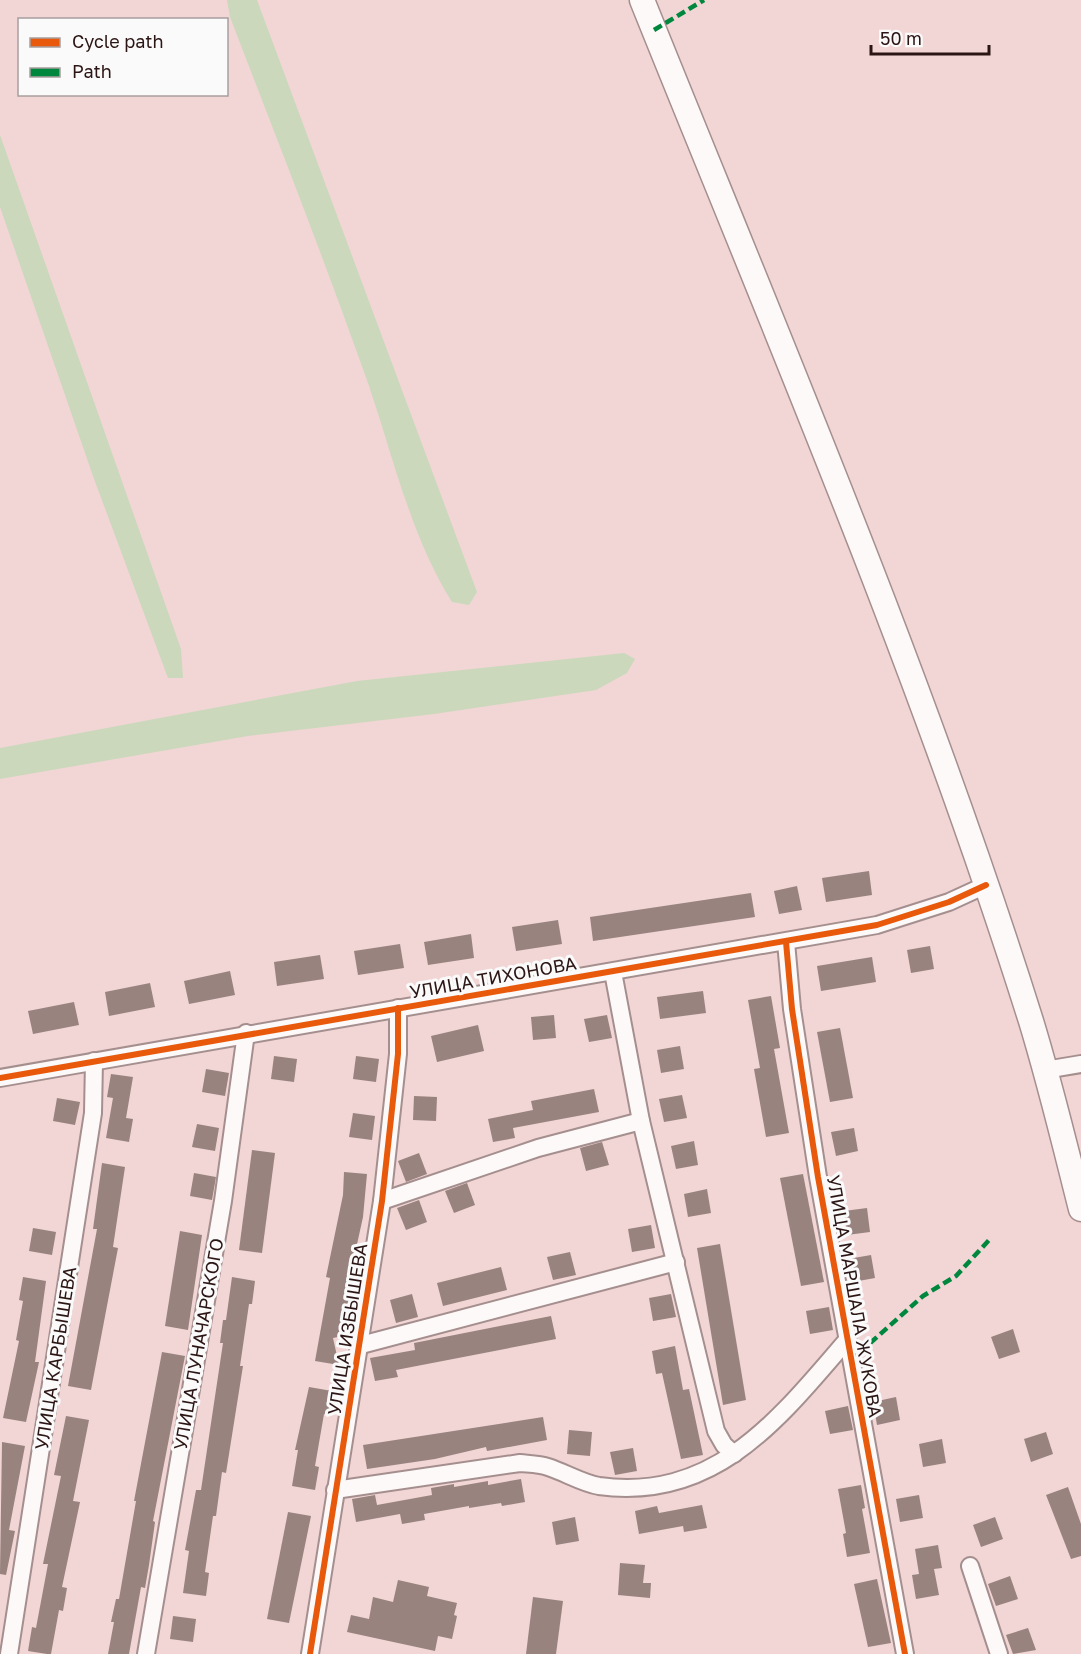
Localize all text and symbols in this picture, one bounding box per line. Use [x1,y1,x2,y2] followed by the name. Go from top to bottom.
[18,18,228,96] legend
[871,18,990,56] scale bar
[880,27,922,49] text: 50 m
[72,30,164,52] text: Cycle path
[72,60,112,82] text: Path
[408,952,578,1002] street label: УЛИЦА ТИХОНОВА
[823,1173,887,1419] street label: УЛИЦА МАРШАЛА ЖУКОВА
[169,1236,227,1452] street label: УЛИЦА ЛУНАЧАРСКОГО
[323,1241,371,1417] street label: УЛИЦА ИЗБЫШЕВА
[30,1265,80,1451] street label: УЛИЦА КАРБЫШЕВА

